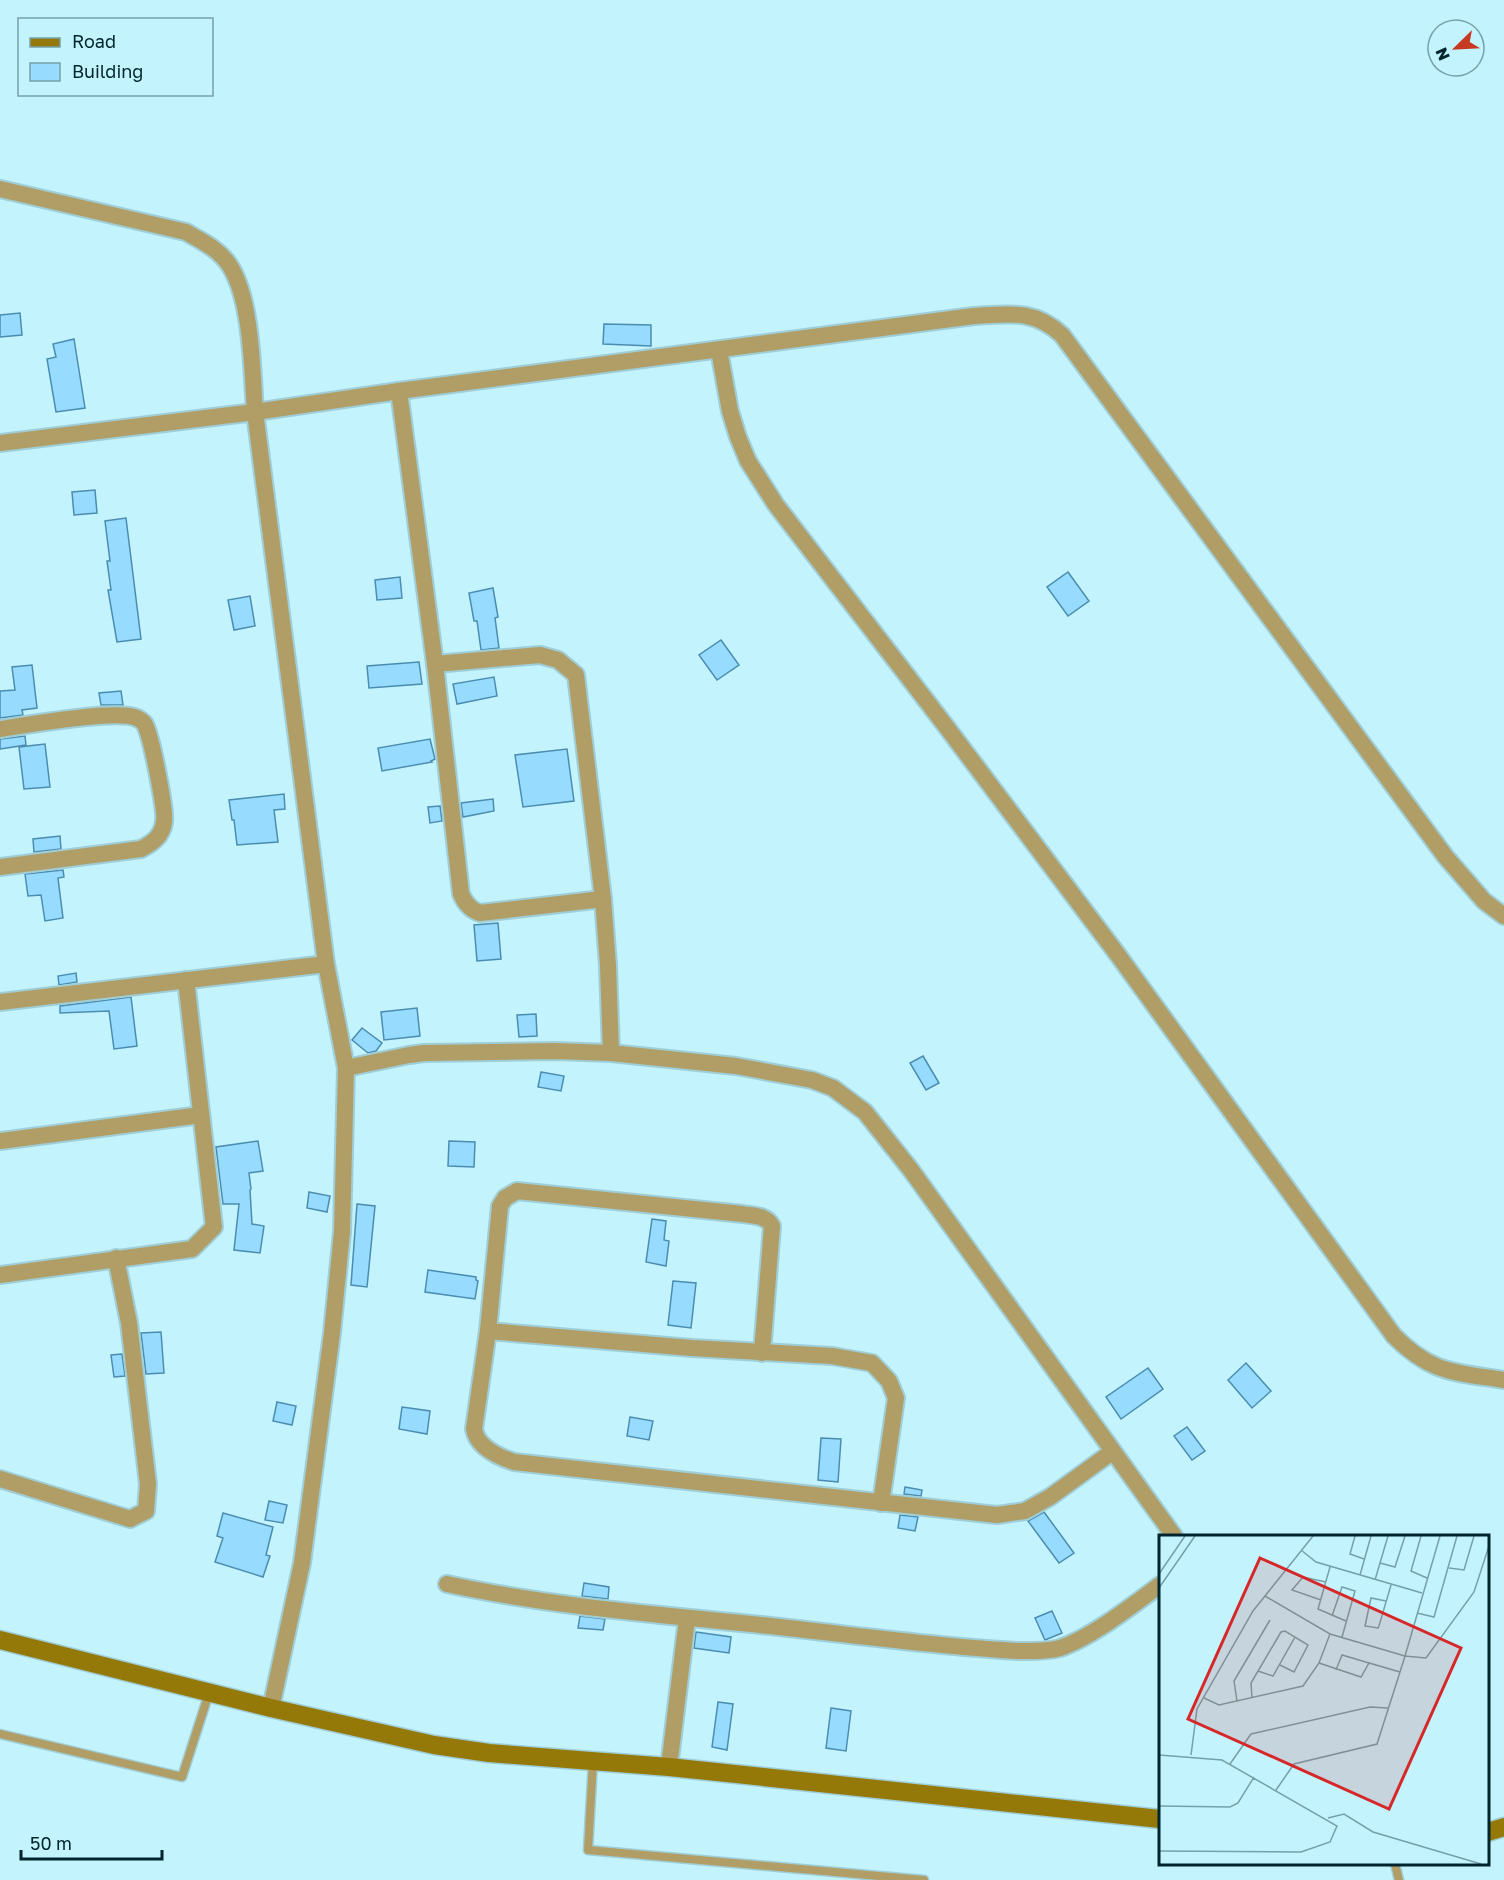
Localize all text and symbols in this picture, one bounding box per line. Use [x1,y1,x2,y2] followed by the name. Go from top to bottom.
[18,18,213,96] legend
[1426,18,1486,78] north arrow
[72,30,116,52] text: Road
[1431,44,1454,64] text: N
[72,60,143,82] text: Building
[1159,1535,1489,1865] inset map
[21,1823,162,1861] scale bar
[30,1832,72,1854] text: 50 m

